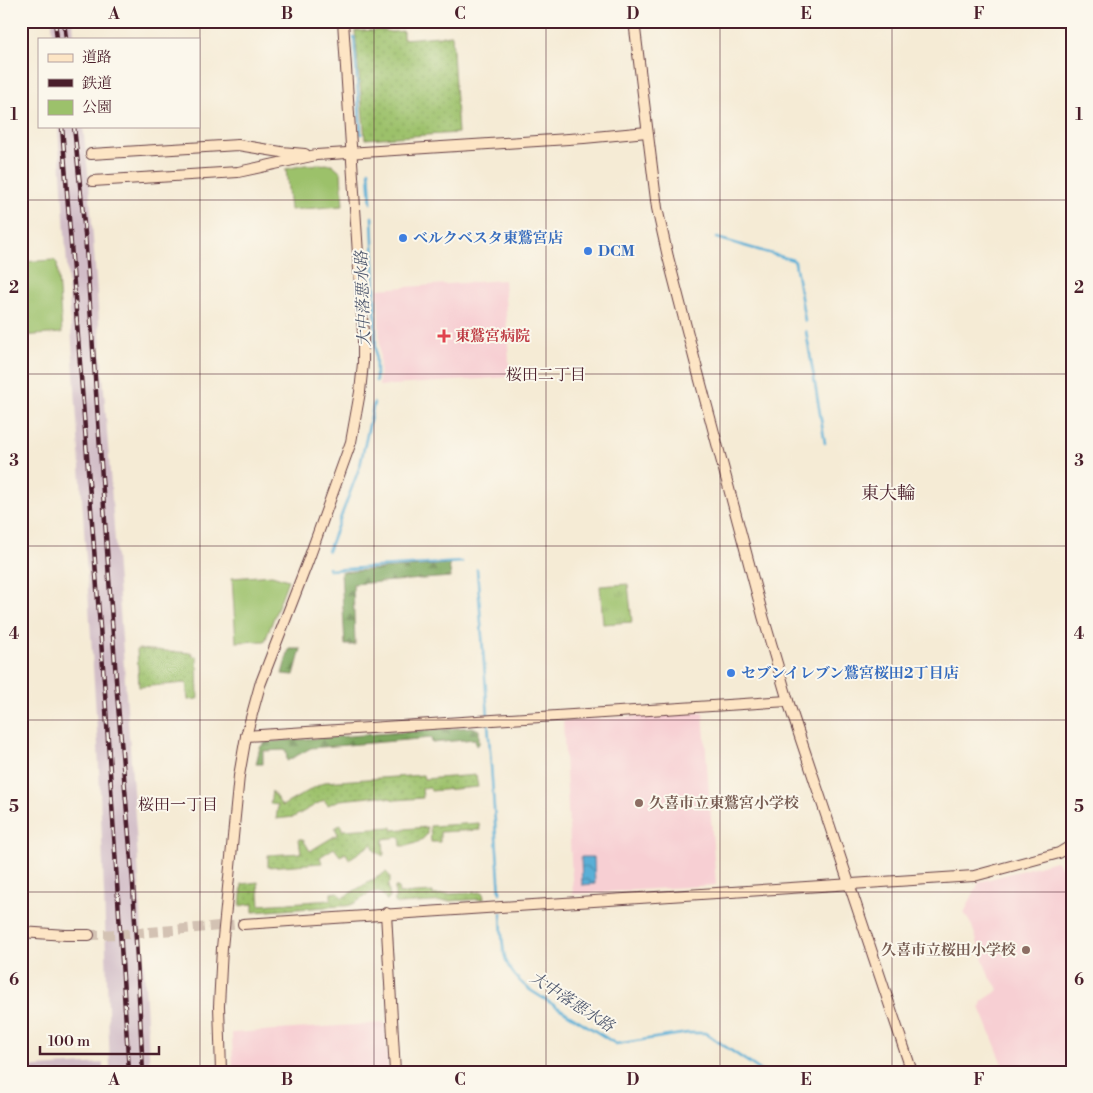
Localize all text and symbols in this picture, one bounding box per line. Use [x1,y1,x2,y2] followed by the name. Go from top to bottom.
[107,4,120,24] text: A
[281,4,293,24] text: B
[454,4,466,24] text: C
[627,4,640,24] text: D
[800,4,812,24] text: E
[973,4,985,24] text: F
[38,38,200,128] legend
[82,48,112,67] text: 道路
[82,74,112,93] text: 鉄道
[82,98,112,117] text: 公園
[10,105,18,125] text: 1
[1075,105,1083,125] text: 1
[413,229,563,248] place label: ベルクベスタ東鷲宮店
[397,232,409,244] marker: ベルクベスタ東鷲宮店
[598,242,635,261] place label: DCM
[582,245,594,257] marker: DCM
[351,250,375,347] water label: 大中落悪水路
[9,278,19,298] text: 2
[1074,278,1084,298] text: 2
[455,327,530,346] place label: 東鷲宮病院
[437,329,451,343] marker: 東鷲宮病院
[506,365,586,385] district label: 桜田二丁目
[9,451,19,471] text: 3
[1074,451,1084,471] text: 3
[861,482,915,505] district label: 東大輪
[9,624,20,644] text: 4
[1074,624,1085,644] text: 4
[741,664,958,683] place label: セブンイレブン鷲宮桜田2丁目店
[725,667,737,679] marker: セブンイレブン鷲宮桜田2丁目店
[649,794,799,813] place label: 久喜市立東鷲宮小学校
[138,795,218,815] district label: 桜田一丁目
[9,797,19,817] text: 5
[633,797,645,809] marker: 久喜市立東鷲宮小学校
[1074,797,1084,817] text: 5
[881,941,1016,960] place label: 久喜市立桜田小学校
[1020,944,1032,956] marker: 久喜市立桜田小学校
[526,967,619,1037] water label: 大中落悪水路
[9,970,19,990] text: 6
[1074,970,1084,990] text: 6
[40,1023,159,1055] scale bar
[48,1032,90,1051] text: 100 m
[107,1070,120,1090] text: A
[281,1070,293,1090] text: B
[454,1070,466,1090] text: C
[627,1070,640,1090] text: D
[800,1070,812,1090] text: E
[973,1070,985,1090] text: F

